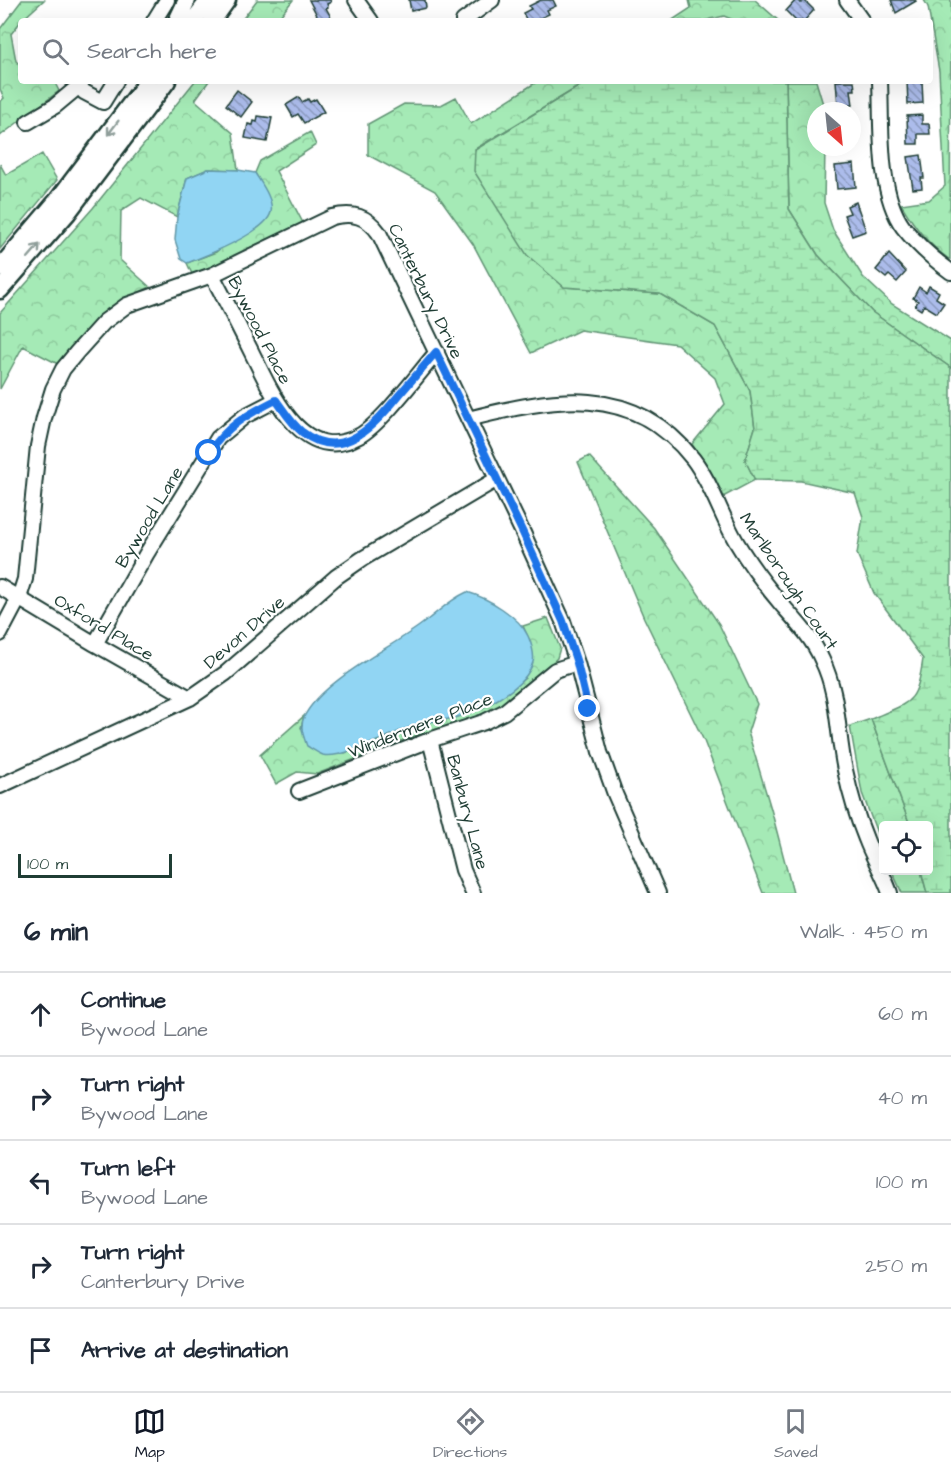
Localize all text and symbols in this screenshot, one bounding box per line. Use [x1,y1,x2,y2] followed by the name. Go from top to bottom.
[18,18,933,84] search box
[39,35,72,68] icon: search
[87,36,217,67] text: Search here
[807,102,861,156] north arrow
[107,119,119,135] one-way arrow
[381,219,469,364] street label: Canterbury Drive
[27,244,41,259] one-way arrow
[221,272,298,389] street label: Bywood Place
[195,439,221,465] route start
[109,462,191,573] street label: Bywood Lane
[732,508,844,656] street label: Marlborough Court
[49,588,159,667] street label: Oxford Place
[198,590,291,675] street label: Devon Drive
[344,686,496,765] street label: Windermere Place
[574,695,600,721] route end
[439,752,495,873] street label: Banbury Lane
[879,821,933,875] map controls
[879,821,933,875] button: locate
[18,851,172,878] scale bar
[27,853,68,875] text: 100 m
[24,914,88,950] text: 6 min
[800,918,927,946] text: Walk · 450 m
[81,985,166,1016] text: Continue
[24,998,57,1031] icon: ahead
[878,1000,927,1028] text: 60 m
[81,1016,208,1044] text: Bywood Lane
[81,1069,184,1100] text: Turn right
[24,1082,57,1115] icon: right
[877,1084,927,1112] text: 40 m
[81,1100,208,1128] text: Bywood Lane
[81,1153,175,1184] text: Turn left
[24,1166,57,1199] icon: left
[876,1168,927,1196] text: 100 m
[81,1184,208,1212] text: Bywood Lane
[81,1237,184,1268] text: Turn right
[24,1250,57,1283] icon: right
[865,1252,927,1280] text: 250 m
[81,1268,245,1296] text: Canterbury Drive
[24,1334,57,1367] icon: arrive
[81,1335,288,1366] text: Arrive at destination
[133,1405,166,1463] tab: Map
[433,1405,507,1463] tab: Directions
[774,1405,818,1463] tab: Saved

